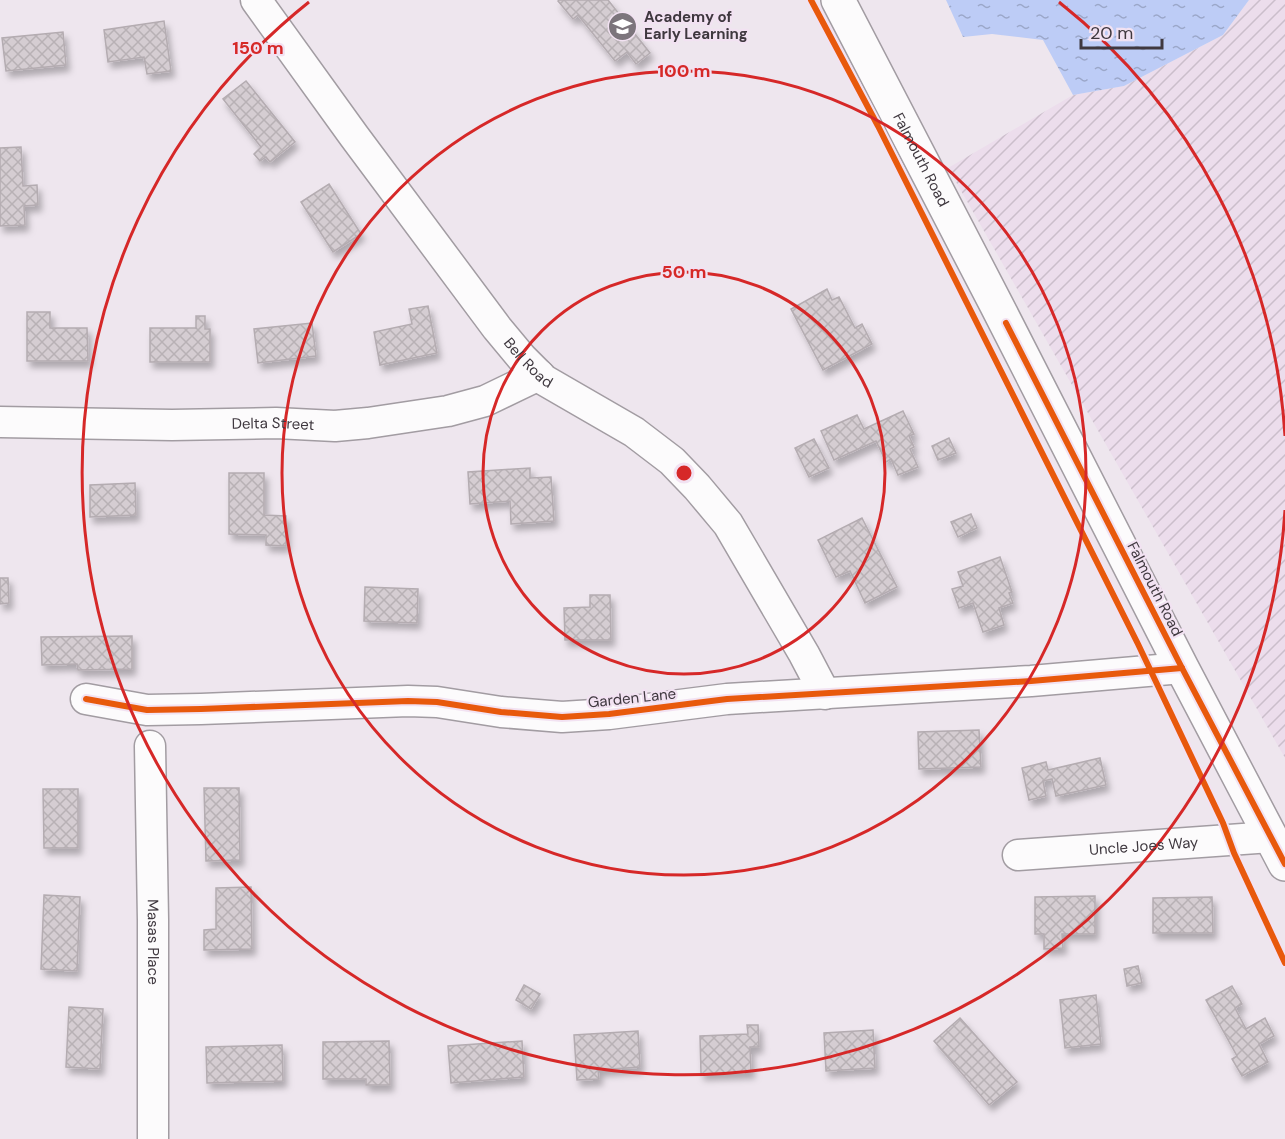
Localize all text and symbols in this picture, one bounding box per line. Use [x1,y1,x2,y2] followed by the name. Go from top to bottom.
[644,7,748,44] place label: Academy of Early Learning
[607,10,639,42] school or university icon: Academy of Early Learning
[1081,12,1162,50] scale bar
[1090,21,1133,45] text: 20 m
[232,36,284,60] text: 150 m
[657,59,711,83] text: 100 m
[888,109,954,210] street label: Falmouth Road
[661,260,707,284] text: 50 m
[499,333,556,393] street label: Bell Road
[231,413,315,435] street label: Delta Street
[674,463,694,483] centre of rings
[1123,538,1187,640] street label: Falmouth Road
[587,683,677,713] street label: Garden Lane
[1088,832,1200,860] street label: Uncle Joes Way
[143,899,163,985] street label: Masas Place

